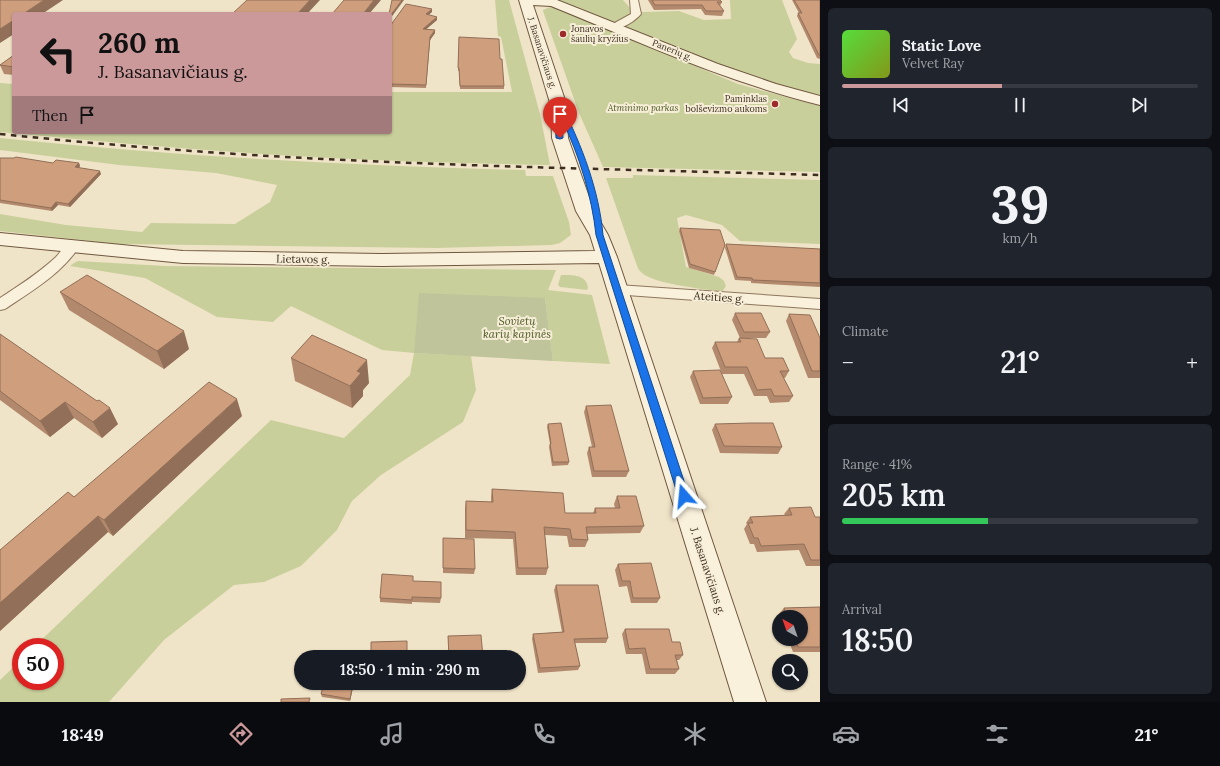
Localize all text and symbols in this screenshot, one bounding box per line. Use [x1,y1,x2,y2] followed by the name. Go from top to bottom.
[525,15,559,90] street label: J. Basanavičiaus g.
[570,23,628,44] place label: Jonavos šaulių kryžius
[98,25,180,61] text: 260 m
[32,28,84,80] icon: left
[558,29,568,39] marker: Jonavos šaulių kryžius
[902,36,981,55] text: Static Love
[651,37,694,62] street label: Panerių g.
[902,55,964,72] text: Velvet Ray
[98,60,248,83] text: J. Basanavičiaus g.
[686,93,767,114] place label: Paminklas bolševizmo aukoms
[890,94,912,116] icon: previous
[1009,94,1031,116] icon: pause
[1128,94,1150,116] icon: next
[543,97,577,138] pin
[770,99,780,109] marker: Paminklas bolševizmo aukoms
[607,102,678,113] park label: Atminimo parkas
[549,103,571,125] icon: arrive
[76,104,98,126] icon: arrive
[32,106,68,125] text: Then
[990,171,1050,237] text: 39
[1002,230,1038,247] text: km/h
[276,252,330,266] street label: Lietavos g.
[692,288,745,306] street label: Ateities g.
[483,314,551,341] park label: Sovietų karių kapinės
[842,323,889,340] text: Climate
[1000,343,1040,381] text: 21°
[842,348,854,376] text: −
[1186,348,1198,376] text: +
[842,456,912,473] text: Range · 41%
[663,475,705,517] position arrow
[842,476,946,514] text: 205 km
[687,524,729,617] street label: J. Basanavičiaus g.
[842,601,882,618] text: Arrival
[772,610,808,646] north arrow
[772,610,808,690] map controls
[842,621,914,659] text: 18:50
[12,638,64,690] speed limit sign: 50
[772,654,808,690] button: search
[340,660,480,679] text: 18:50 · 1 min · 290 m
[227,720,255,748] icon: directions
[378,720,406,748] icon: music
[530,720,558,748] icon: phone
[681,720,709,748] icon: climate
[832,720,860,748] icon: car
[983,720,1011,748] icon: filters
[62,723,104,746] text: 18:49
[1135,723,1158,746] text: 21°

